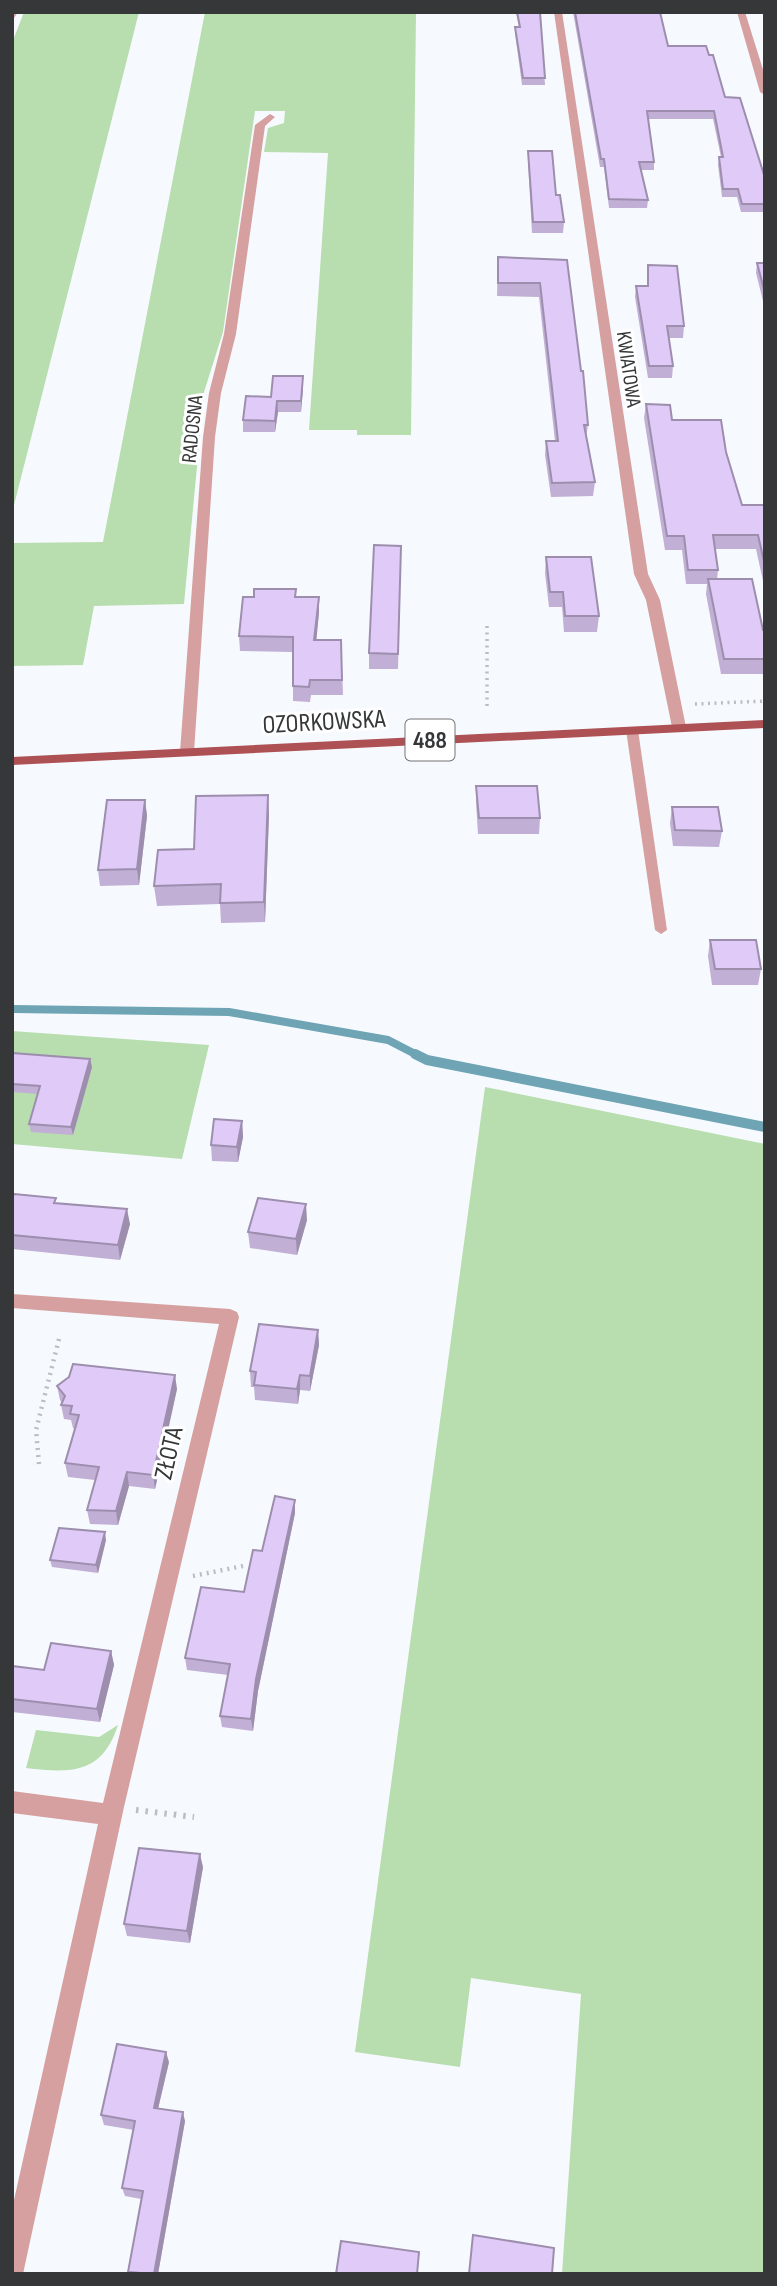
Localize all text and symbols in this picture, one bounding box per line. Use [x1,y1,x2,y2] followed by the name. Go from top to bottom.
[611,329,646,410] street label: KWIATOWA
[177,393,209,464] street label: RADOSNA
[262,704,387,741] street label: OZORKOWSKA
[406,720,454,760] road number: 488
[148,1423,191,1483] street label: ZŁOTA

